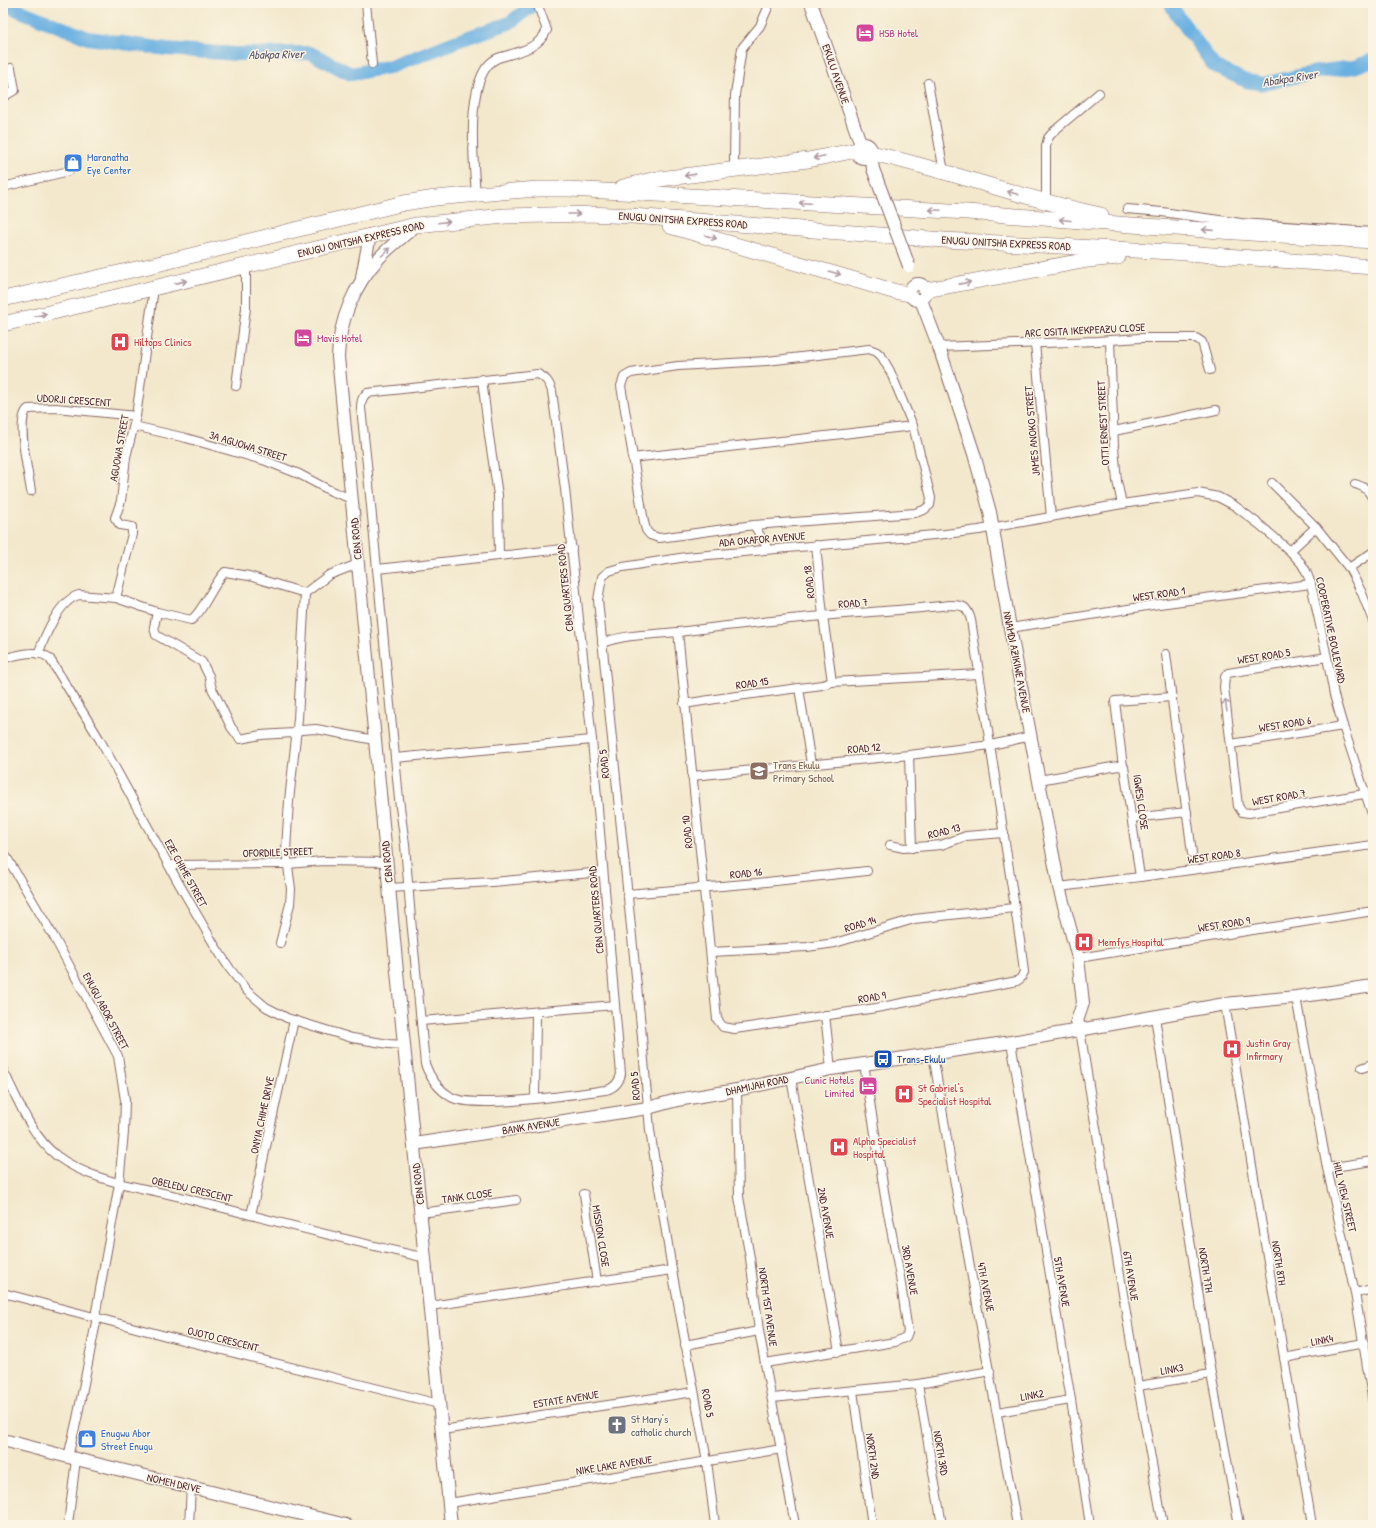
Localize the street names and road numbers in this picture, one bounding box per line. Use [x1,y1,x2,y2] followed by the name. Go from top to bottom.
[819,42,853,106] street label: EKULU AVENUE
[618,209,749,232] street label: ENUGU ONITSHA EXPRESS ROAD
[296,217,426,260] street label: ENUGU ONITSHA EXPRESS ROAD
[941,233,1072,253] street label: ENUGU ONITSHA EXPRESS ROAD
[1024,320,1146,340] street label: ARC OSITA IKEKPEAZU CLOSE
[1094,379,1112,466] street label: OTTI ERNEST STREET
[1021,385,1043,477] street label: JAMES ANOKO STREET
[36,390,112,410] street label: UDORJI CRESCENT
[106,413,132,482] street label: AGUOWA STREET
[208,428,289,465] street label: 3A AGUOWA STREET
[347,517,365,560] street label: CBN ROAD
[718,528,806,550] street label: ADA OKAFOR AVENUE
[553,543,577,632] street label: CBN QUARTERS ROAD
[800,565,818,599] street label: ROAD 18
[1313,575,1349,685] street label: COOPERATIVE BOULEVARD
[1132,583,1186,605] street label: WEST ROAD 1
[838,595,868,611] street label: ROAD 7
[1000,610,1034,714] street label: NNAMDI AZIKIWE AVENUE
[1237,645,1292,667] street label: WEST ROAD 5
[735,674,770,692] street label: ROAD 15
[1258,713,1313,735] street label: WEST ROAD 6
[847,740,881,756] street label: ROAD 12
[595,749,612,779] street label: ROAD 5
[1130,773,1152,831] street label: IGWESI CLOSE
[1251,785,1307,809] street label: WEST ROAD 7
[678,815,696,849] street label: ROAD 10
[926,820,962,842] street label: ROAD 13
[162,837,211,910] street label: EZE CHIME STREET
[378,840,396,883] street label: CBN ROAD
[242,844,314,860] street label: OFORDILE STREET
[1187,845,1242,867] street label: WEST ROAD 8
[729,864,764,882] street label: ROAD 16
[585,865,607,954] street label: CBN QUARTERS ROAD
[842,913,878,935] street label: ROAD 14
[1197,913,1251,935] street label: WEST ROAD 9
[80,970,133,1053] street label: ENUGU ABOR STREET
[857,988,887,1006] street label: ROAD 9
[627,1071,643,1101] street label: ROAD 5
[724,1071,790,1098] street label: DHAMIJAH ROAD
[247,1075,277,1155] street label: ONYIA CHIME DRIVE
[501,1115,561,1137] street label: BANK AVENUE
[1330,1161,1360,1234] street label: HILL VIEW STREET
[409,1162,427,1205] street label: CBN ROAD
[150,1173,234,1205] street label: OBELEDU CRESCENT
[441,1186,493,1206] street label: TANK CLOSE
[815,1186,837,1240] street label: 2ND AVENUE
[589,1204,613,1268] street label: MISSION CLOSE
[1269,1240,1289,1286] street label: NORTH 8TH
[899,1244,921,1296] street label: 3RD AVENUE
[1196,1246,1216,1294] street label: NORTH 7TH
[1120,1250,1142,1302] street label: 6TH AVENUE
[1051,1256,1073,1308] street label: 5TH AVENUE
[974,1261,998,1313] street label: 4TH AVENUE
[756,1267,780,1348] street label: NORTH 1ST AVENUE
[186,1323,261,1355] street label: OJOTO CRESCENT
[1310,1331,1334,1349] street label: LINK4
[1159,1360,1185,1378] street label: LINK3
[1019,1386,1045,1404] street label: LINK2
[532,1387,600,1411] street label: ESTATE AVENUE
[699,1388,717,1419] street label: ROAD 5
[930,1430,952,1477] street label: NORTH 3RD
[863,1432,883,1481] street label: NORTH 2ND
[575,1452,653,1478] street label: NIKE LAKE AVENUE
[146,1470,202,1496] street label: NOMEH DRIVE

